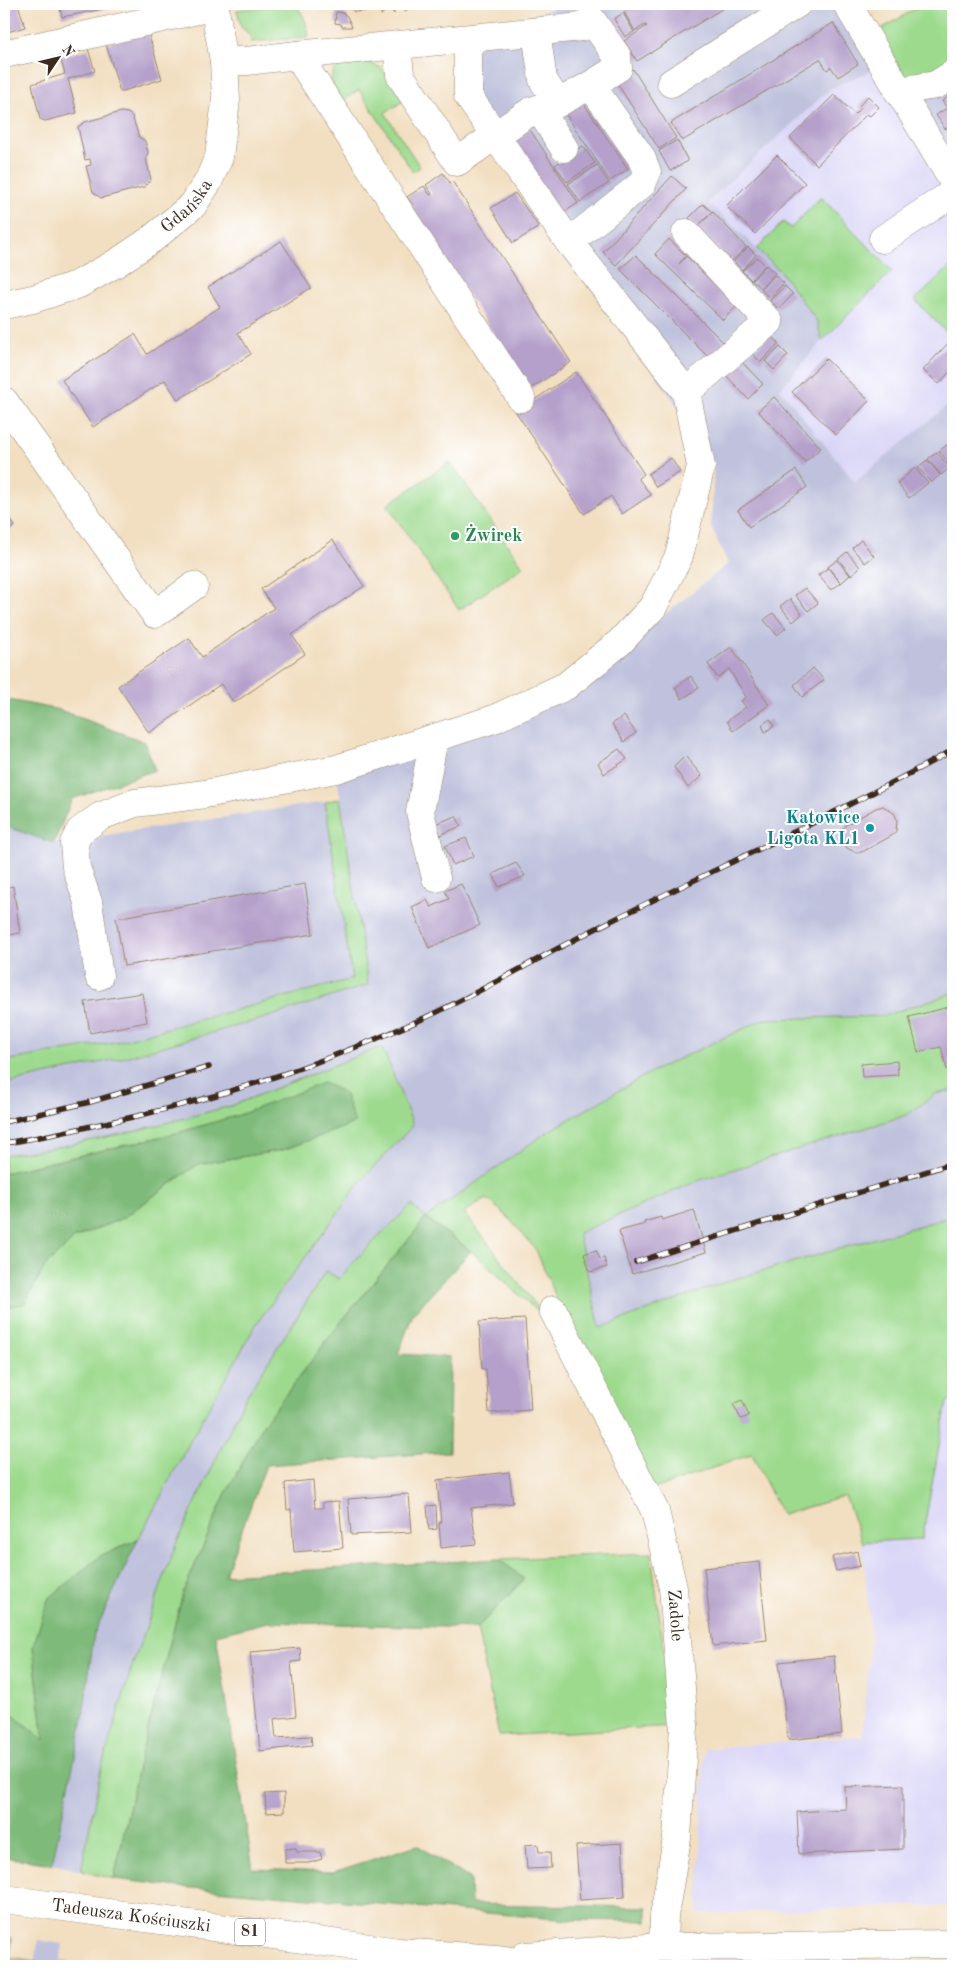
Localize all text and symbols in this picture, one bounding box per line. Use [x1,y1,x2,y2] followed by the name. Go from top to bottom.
[32,32,82,82] north arrow
[59,43,77,60] text: N
[158,176,216,237] street label: Gdańska
[465,524,522,545] place label: Żwirek
[449,530,461,542] marker: Żwirek
[766,809,860,848] place label: Katowice Ligota KL1
[864,822,876,834] marker: Katowice Ligota KL1
[664,1589,686,1642] street label: Zadole
[50,1896,212,1936] street label: Tadeusza Kościuszki
[235,1918,265,1945] road number: 81

